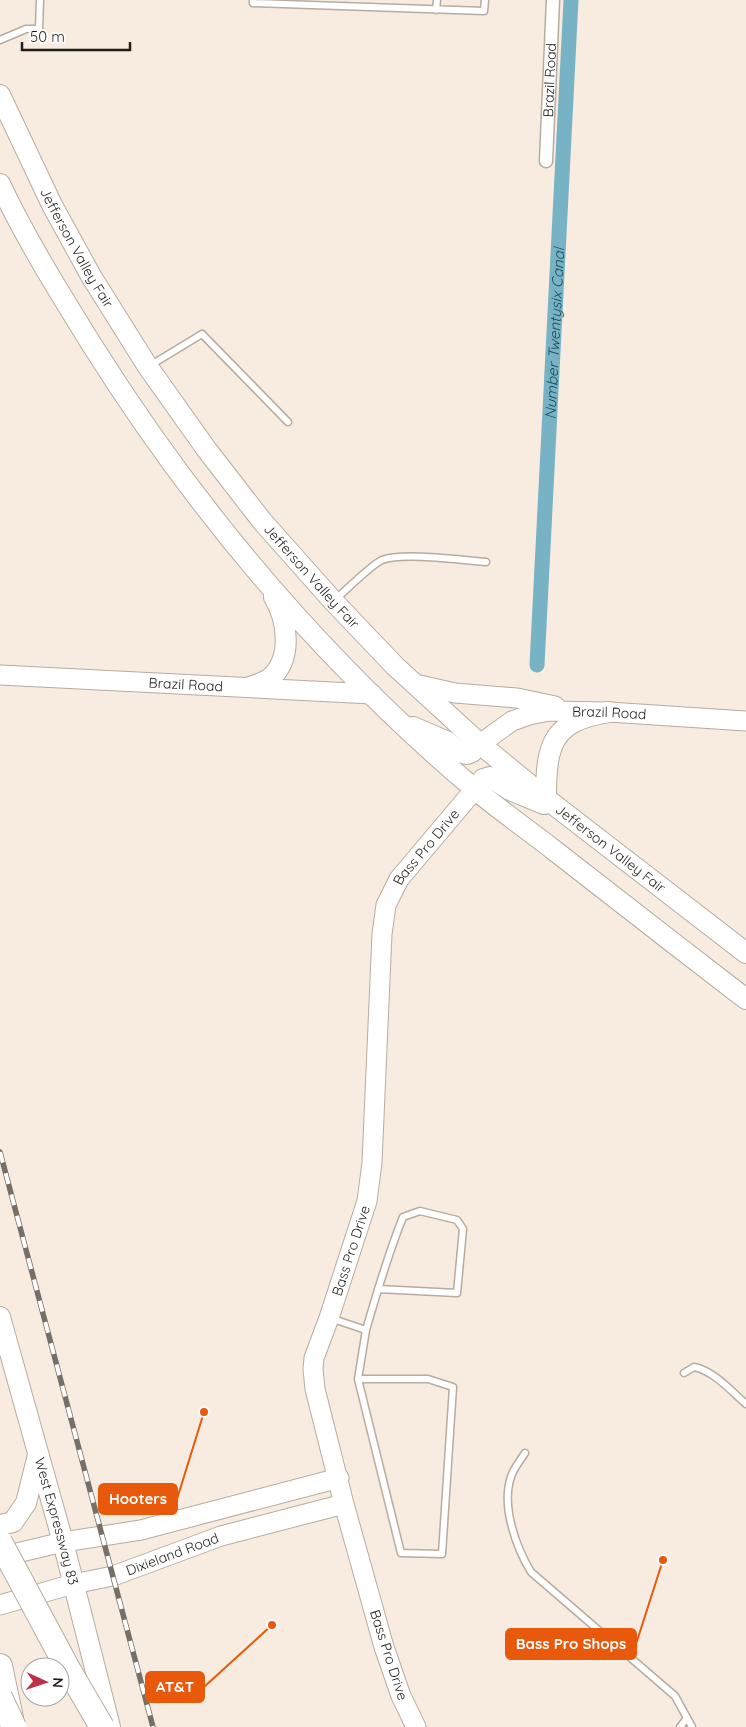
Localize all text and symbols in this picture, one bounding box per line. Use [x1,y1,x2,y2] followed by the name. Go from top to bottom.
[22,20,130,52] scale bar
[30,27,65,46] text: 50 m
[539,43,560,118] street label: Brazil Road
[36,185,118,311] street label: Jefferson Valley Fair
[540,246,568,420] water label: Number Twentysix Canal
[260,520,364,633] street label: Jefferson Valley Fair
[148,674,223,695] street label: Brazil Road
[572,702,647,723] street label: Brazil Road
[552,800,670,897] street label: Jefferson Valley Fair
[389,805,463,888] street label: Bass Pro Drive
[328,1203,374,1298] street label: Bass Pro Drive
[31,1455,83,1587] street label: West Expressway 83
[99,1484,177,1514] callout: Hooters
[109,1489,167,1508] text: Hooters
[123,1529,221,1579] street label: Dixieland Road
[366,1608,412,1703] street label: Bass Pro Drive
[506,1629,636,1659] callout: Bass Pro Shops
[516,1634,626,1653] text: Bass Pro Shops
[20,1657,70,1707] north arrow
[146,1672,204,1702] callout: AT&T
[49,1677,67,1688] text: N
[156,1677,194,1696] text: AT&T

